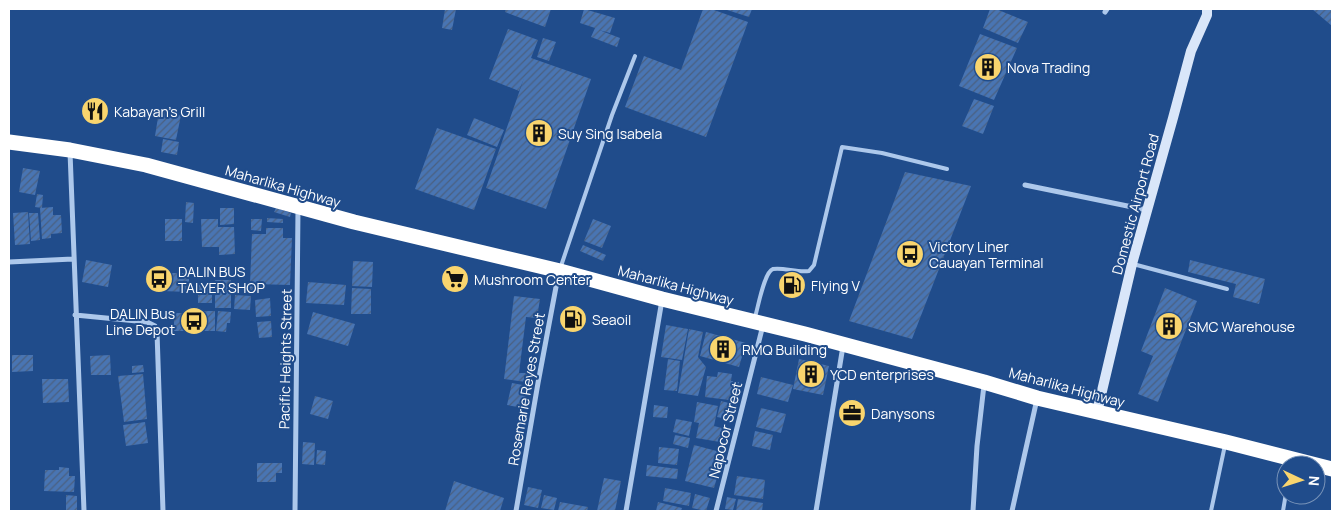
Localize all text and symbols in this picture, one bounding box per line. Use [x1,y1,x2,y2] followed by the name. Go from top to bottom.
[973,52,1003,82] building icon: Nova Trading
[1007,58,1090,77] place label: Nova Trading
[80,96,110,126] restaurant icon: Kabayan's Grill
[114,102,205,121] place label: Kabayan's Grill
[524,118,554,148] building icon: Suy Sing Isabela
[558,124,662,143] place label: Suy Sing Isabela
[1107,132,1163,276] street label: Domestic Airport Road
[223,160,344,212] street label: Maharlika Highway
[929,237,1043,272] place label: Victory Liner Cauayan Terminal
[895,239,925,269] bus stop icon: Victory Liner Cauayan Terminal
[616,260,737,310] street label: Maharlika Highway
[178,262,265,297] place label: DALIN BUS TALYER SHOP
[144,264,174,294] bus stop icon: DALIN BUS TALYER SHOP
[440,264,470,294] supermarket icon: Mushroom Center
[474,270,591,289] place label: Mushroom Center
[777,270,807,300] fuel station icon: Flying V
[811,276,860,295] place label: Flying V
[274,288,296,429] street label: Pacific Heights Street
[106,304,175,339] place label: DALIN Bus Line Depot
[558,304,588,334] fuel station icon: Seaoil
[179,306,209,336] bus stop icon: DALIN Bus Line Depot
[592,310,631,329] place label: Seaoil
[503,311,549,467] street label: Rosemarie Reyes Street
[1154,311,1184,341] building icon: SMC Warehouse
[1188,317,1295,336] place label: SMC Warehouse
[708,334,738,364] building icon: RMQ Building
[742,340,827,359] place label: RMQ Building
[796,359,826,389] building icon: YCD enterprises
[1007,362,1128,412] street label: Maharlika Highway
[830,365,934,384] place label: YCD enterprises
[704,379,746,480] street label: Napocor Street
[837,398,867,428] office icon: Danysons
[871,404,935,423] place label: Danysons
[1276,455,1326,505] north arrow
[1305,475,1324,487] text: N

